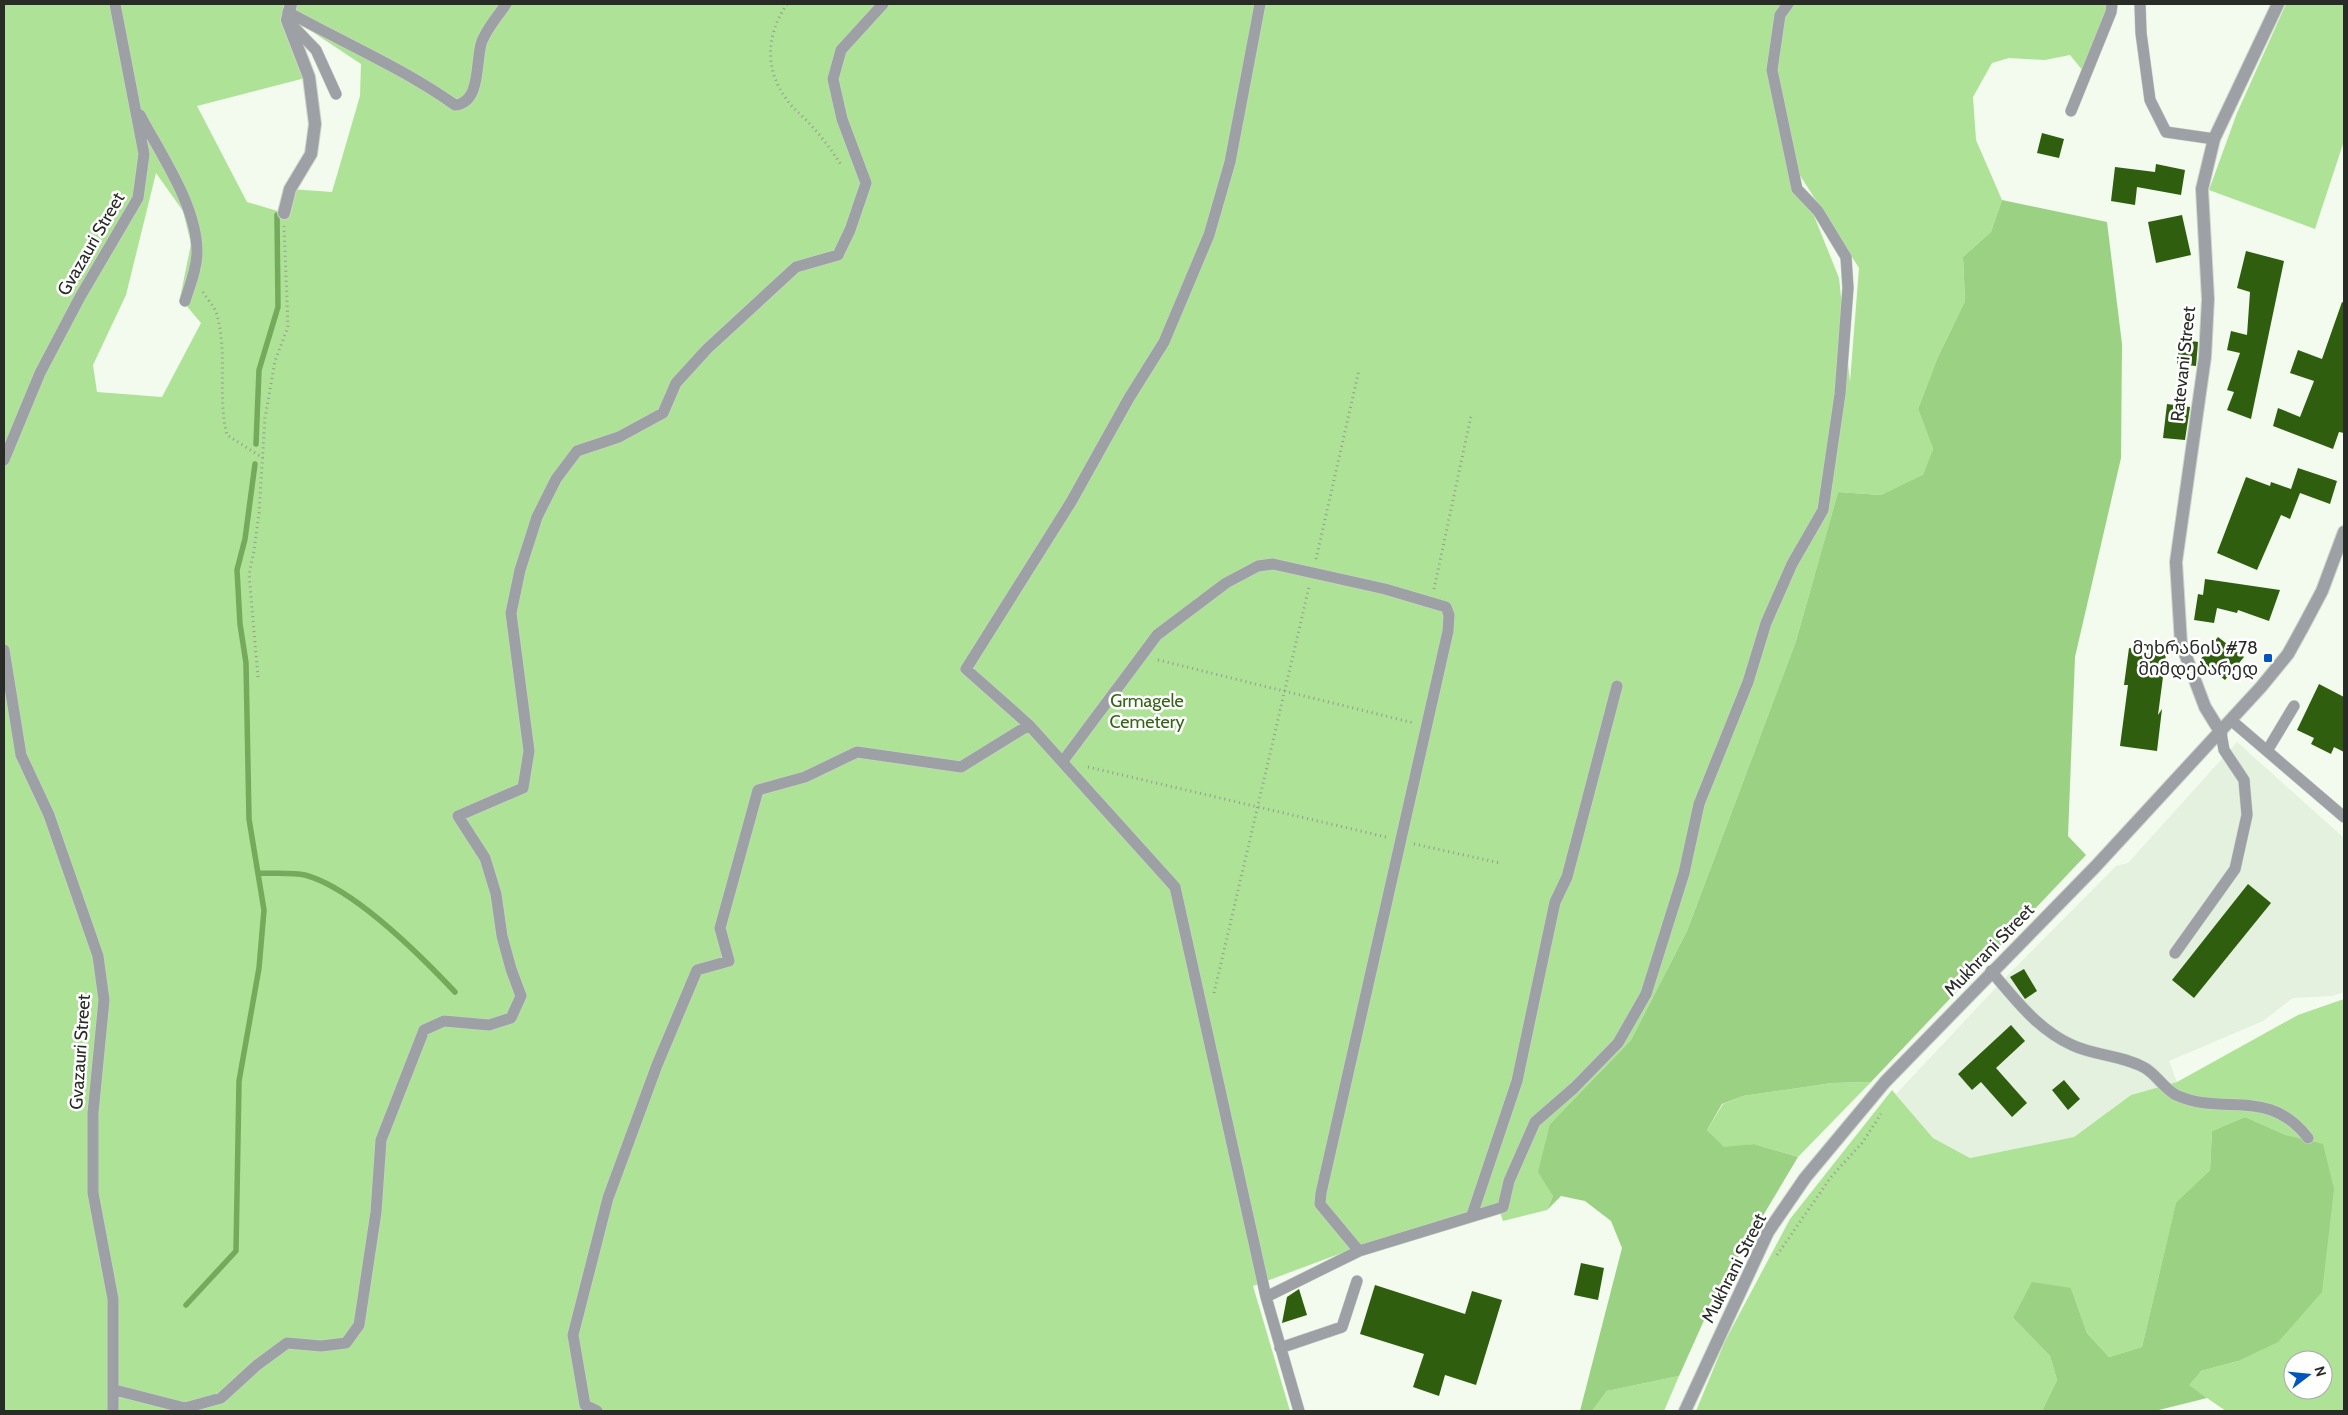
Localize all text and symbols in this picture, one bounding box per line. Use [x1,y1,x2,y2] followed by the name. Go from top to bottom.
[53,188,129,300] street label: Gvazauri Street
[2166,305,2200,423] street label: Ratevani Street
[2132,637,2258,680] place label: მუხრანის #78 მიმდებარედ
[2262,652,2274,664] marker: მუხრანის #78 მიმდებარედ
[1109,690,1185,733] park label: Grmagele Cemetery
[1939,899,2039,1001] street label: Mukhrani Street
[65,994,95,1110] street label: Gvazauri Street
[1697,1210,1771,1326] street label: Mukhrani Street
[2283,1350,2333,1400] north arrow
[2310,1364,2331,1379] text: N

